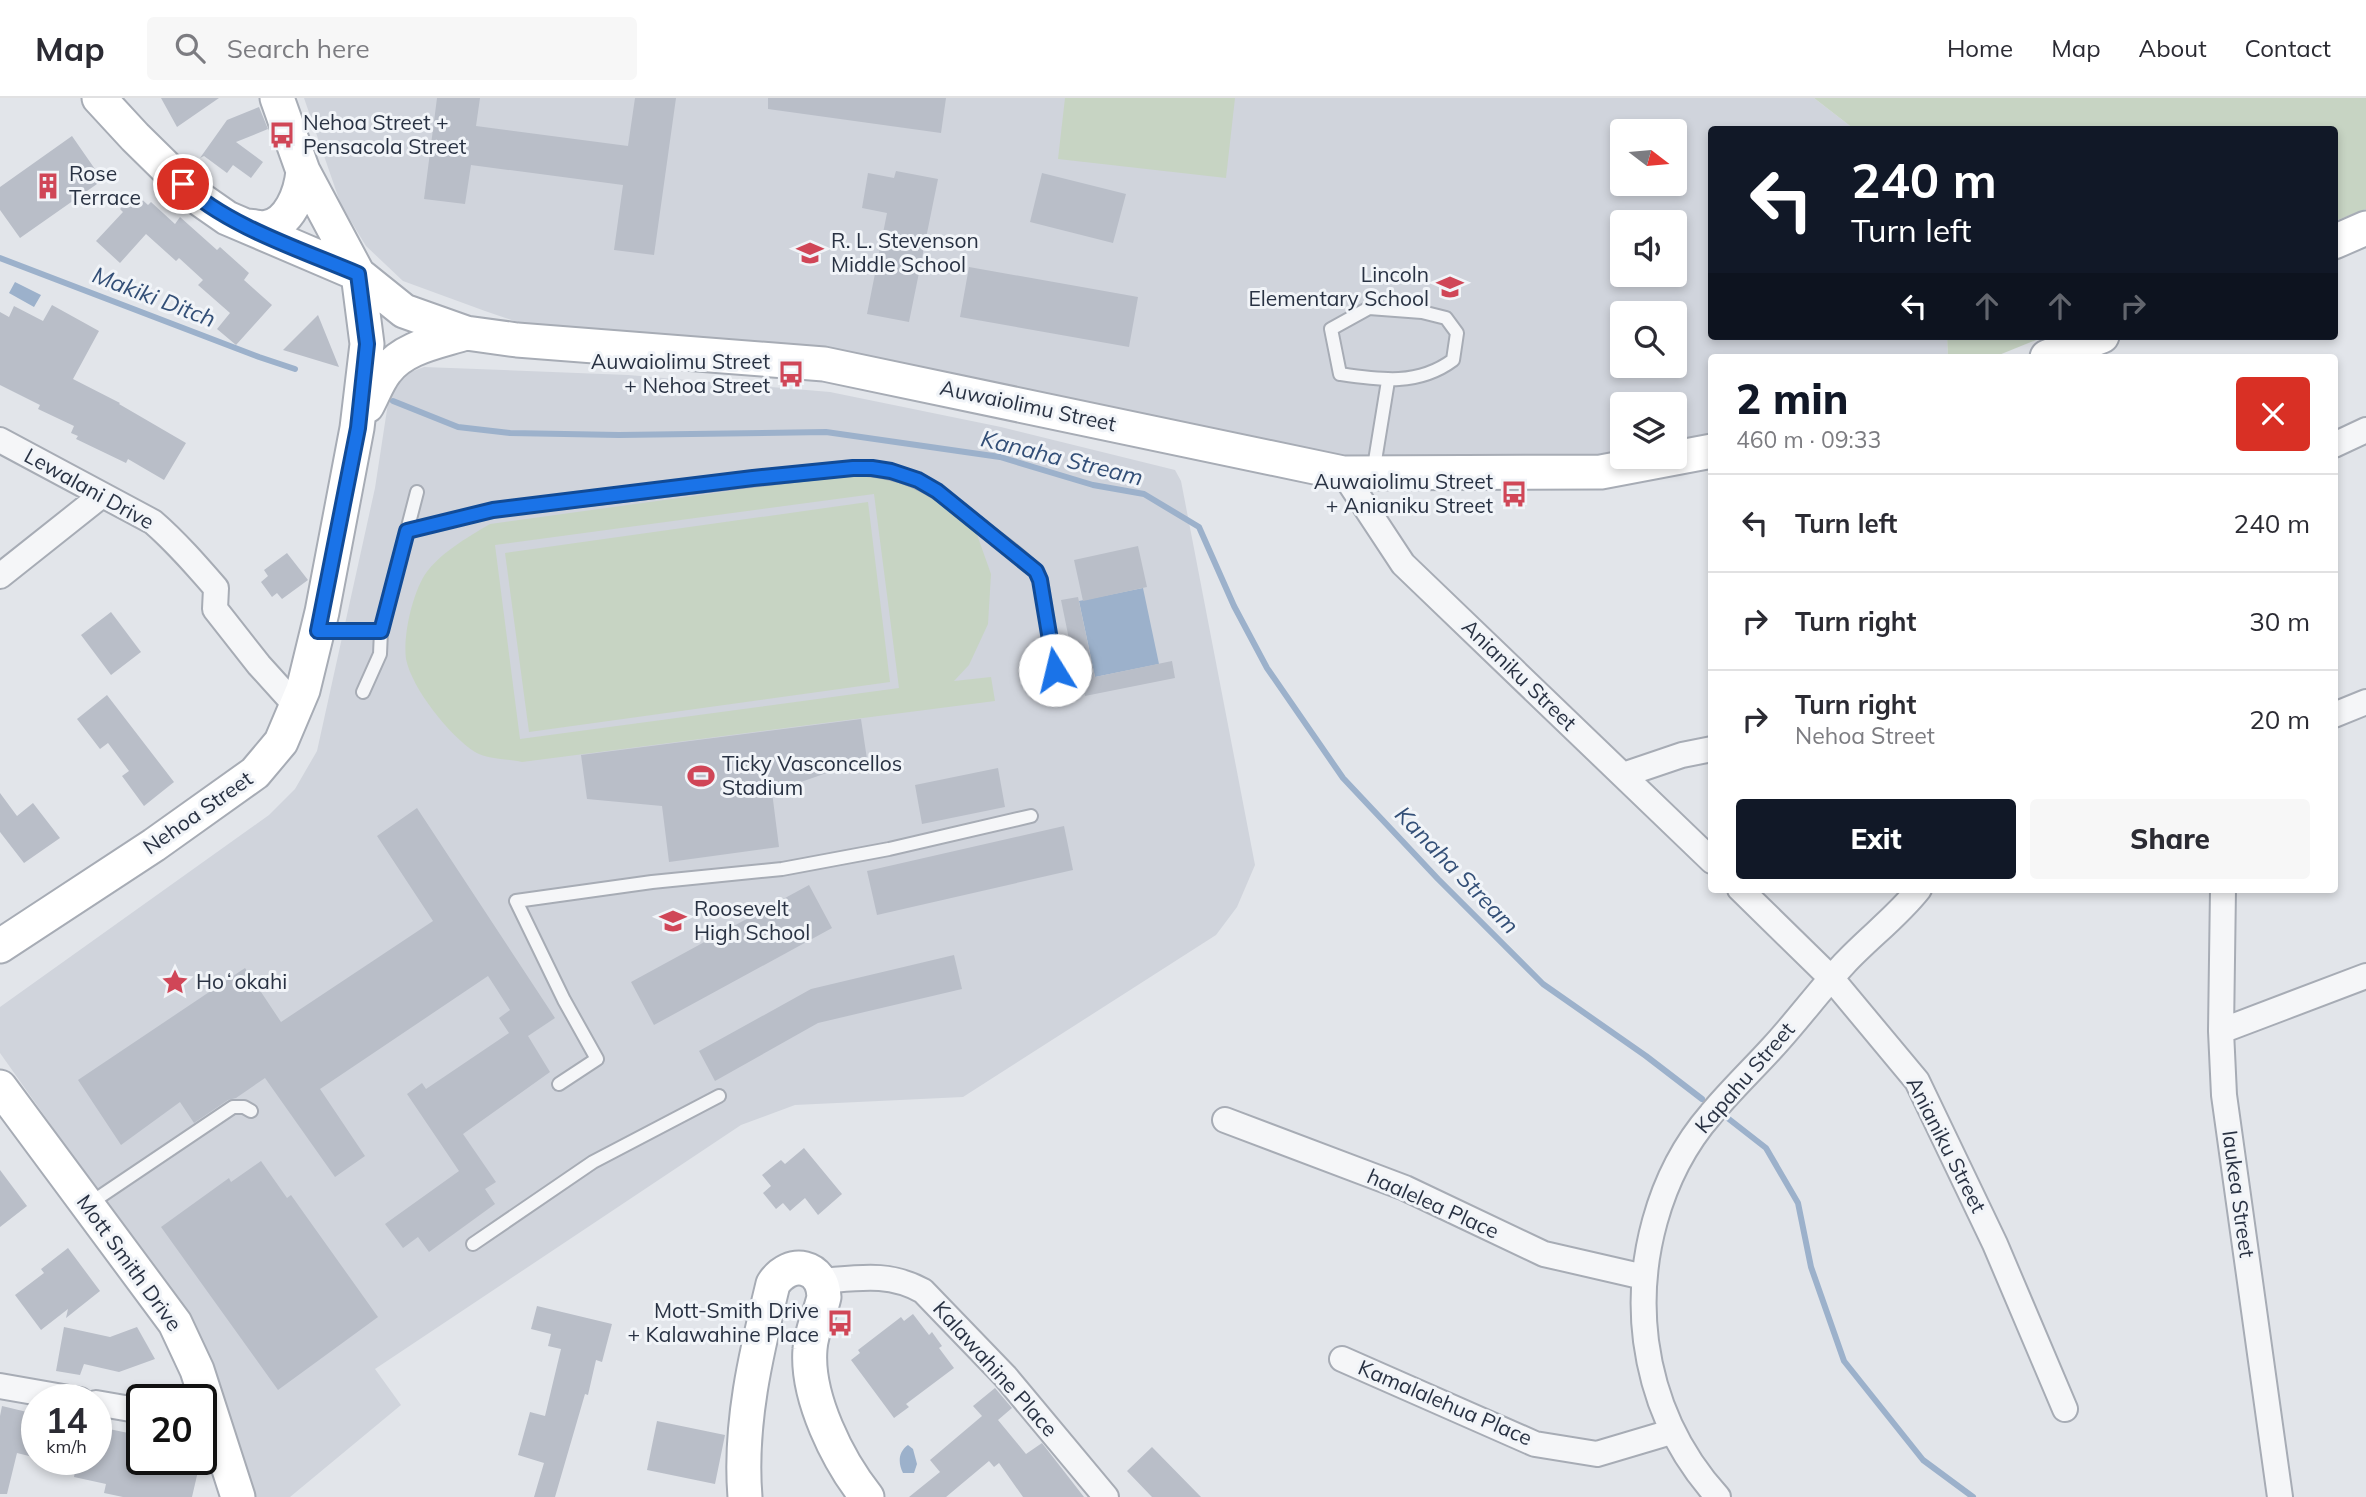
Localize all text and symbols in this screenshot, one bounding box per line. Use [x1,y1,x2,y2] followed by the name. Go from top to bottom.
[147,17,637,80] search box
[35,28,105,69] text: Map
[171,29,209,67] icon: search
[227,32,370,65] text: Search here
[1947,33,2013,63] text: Home
[2051,33,2101,63] text: Map
[2139,33,2207,63] text: About
[2245,33,2331,63] text: Contact
[303,109,466,159] place label: Nehoa Street + Pensacola Street
[1610,119,1687,196] north arrow
[1610,119,1687,469] map controls
[267,120,297,150] bus stop icon: Nehoa Street + Pensacola Street
[1851,149,1997,210] text: 240 m
[153,154,213,214] pin
[1736,154,1827,245] icon: left
[69,160,141,210] place label: Rose Terrace
[164,165,202,203] icon: arrive
[33,171,63,201] building icon: Rose Terrace
[1610,210,1687,287] button: sound
[1851,210,1971,250] text: Turn left
[831,227,979,277] place label: R. L. Stevenson Middle School
[795,238,825,268] school or university icon: R. L. Stevenson Middle School
[88,260,220,333] water label: Makiki Ditch
[1248,261,1429,311] place label: Lincoln Elementary School
[1435,272,1465,302] school or university icon: Lincoln Elementary School
[1895,287,1933,325] icon: left
[1968,287,2006,325] icon: ahead
[2041,287,2079,325] icon: ahead
[2114,287,2152,325] icon: right
[1610,301,1687,378] button: search
[591,348,770,398] place label: Auwaiolimu Street + Nehoa Street
[776,359,806,389] bus stop icon: Auwaiolimu Street + Nehoa Street
[1736,372,1849,425] text: 2 min
[938,374,1119,436] street label: Auwaiolimu Street
[2236,377,2310,451] button: close
[1610,392,1687,469] button: layers
[978,423,1146,492] water label: Kanaha Stream
[1736,425,1881,454] text: 460 m · 09:33
[20,442,159,534] street label: Lewalani Drive
[1314,468,1493,518] place label: Auwaiolimu Street + Anianiku Street
[1499,479,1529,509] bus stop icon: Auwaiolimu Street + Anianiku Street
[1736,504,1774,542] icon: left
[1795,507,1897,540] text: Turn left
[2234,507,2310,540] text: 240 m
[1736,602,1774,640] icon: right
[1795,605,1916,638] text: Turn right
[2249,605,2310,638] text: 30 m
[1457,613,1582,735] street label: Anianiku Street
[1018,633,1092,707] position arrow
[1795,688,1916,721] text: Turn right
[1736,700,1774,738] icon: right
[2249,703,2310,736] text: 20 m
[1795,721,1935,750] text: Nehoa Street
[722,750,902,800] place label: Ticky Vasconcellos Stadium
[686,761,716,791] sports icon: Ticky Vasconcellos Stadium
[138,765,257,859] street label: Nehoa Street
[1736,799,2016,879] button: Exit
[2030,799,2310,879] button: Share
[1389,800,1525,939] water label: Kanaha Stream
[694,895,810,945] place label: Roosevelt High School
[658,906,688,936] school or university icon: Roosevelt High School
[160,967,190,997] place icon: Hoʻokahi
[196,968,287,994] place label: Hoʻokahi
[1689,1016,1800,1138] street label: Kapahu Street
[1901,1072,1992,1217] street label: Anianiku Street
[2217,1129,2261,1259] street label: Iaukea Street
[1364,1162,1503,1244] street label: haalelea Place
[72,1189,188,1336] street label: Mott Smith Drive
[928,1295,1063,1441] street label: Kalawahine Place
[627,1297,819,1347] place label: Mott-Smith Drive + Kalawahine Place
[825,1308,855,1338] bus stop icon: Mott-Smith Drive + Kalawahine Place
[1355,1354,1536,1450] street label: Kamalalehua Place
[126,1384,217,1475] speed limit sign: 20
[45,1398,88,1442] text: 14
[46,1435,87,1458] text: km/h

